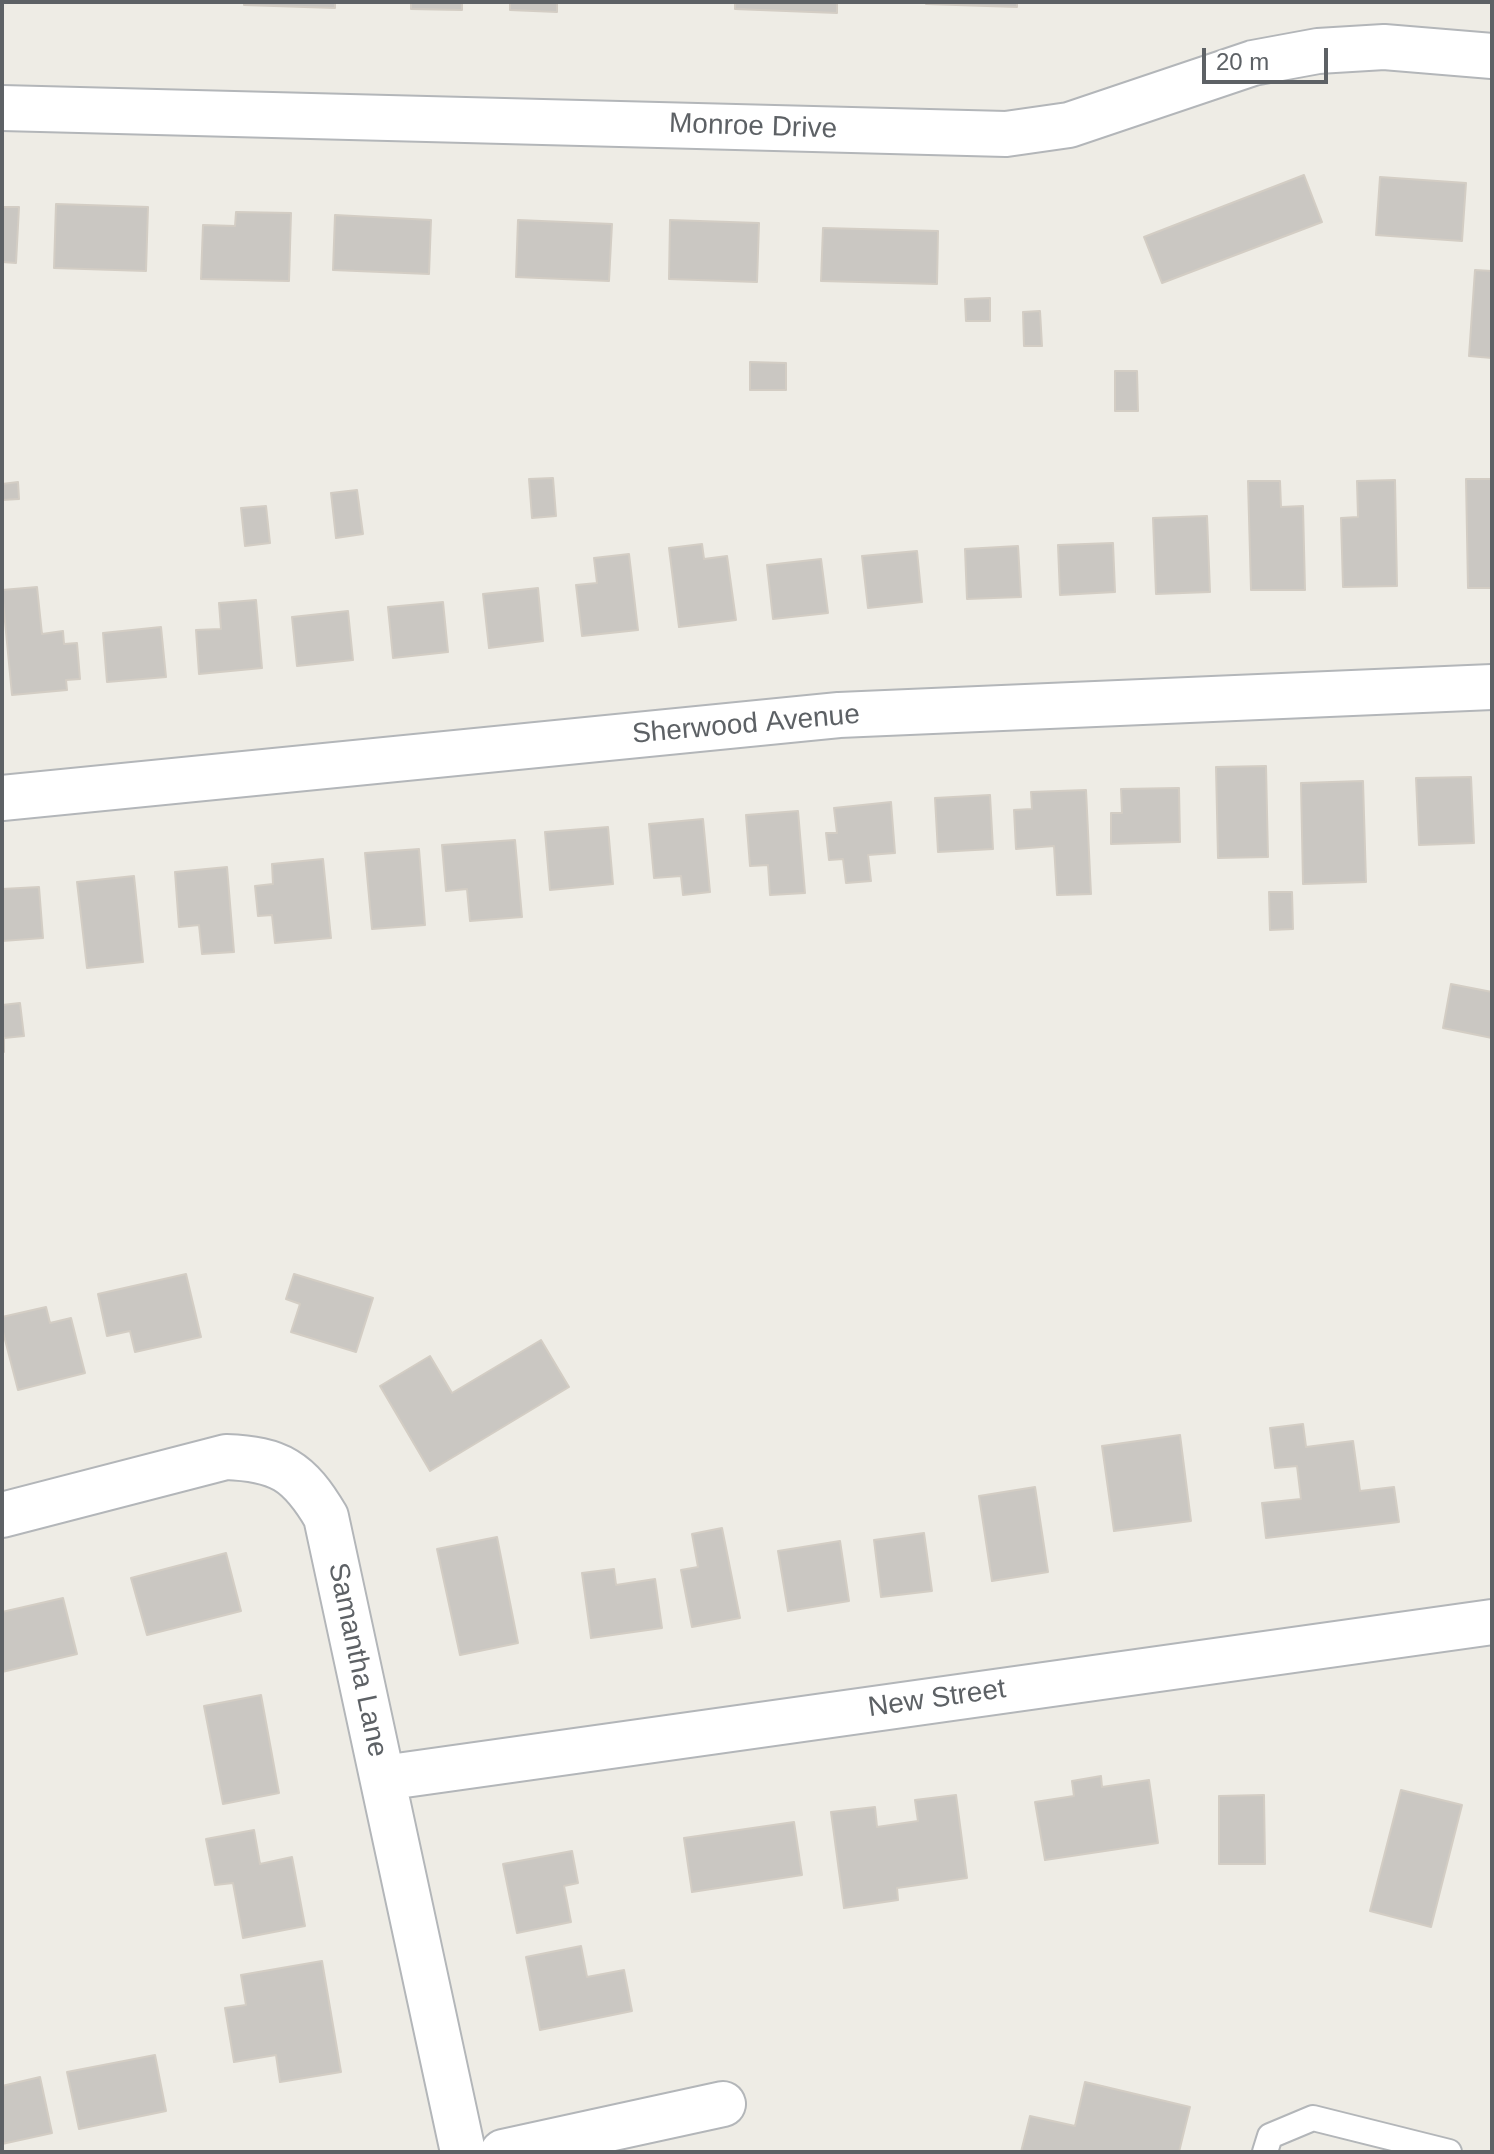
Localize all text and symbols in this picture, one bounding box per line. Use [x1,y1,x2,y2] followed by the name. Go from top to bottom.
[1206,32,1332,82] scale bar
[1216,48,1269,75] text: 20 m
[668,107,838,147] street label: Monroe Drive
[631,698,861,752] street label: Sherwood Avenue
[320,1560,394,1760] street label: Samantha Lane
[866,1673,1008,1725] street label: New Street

